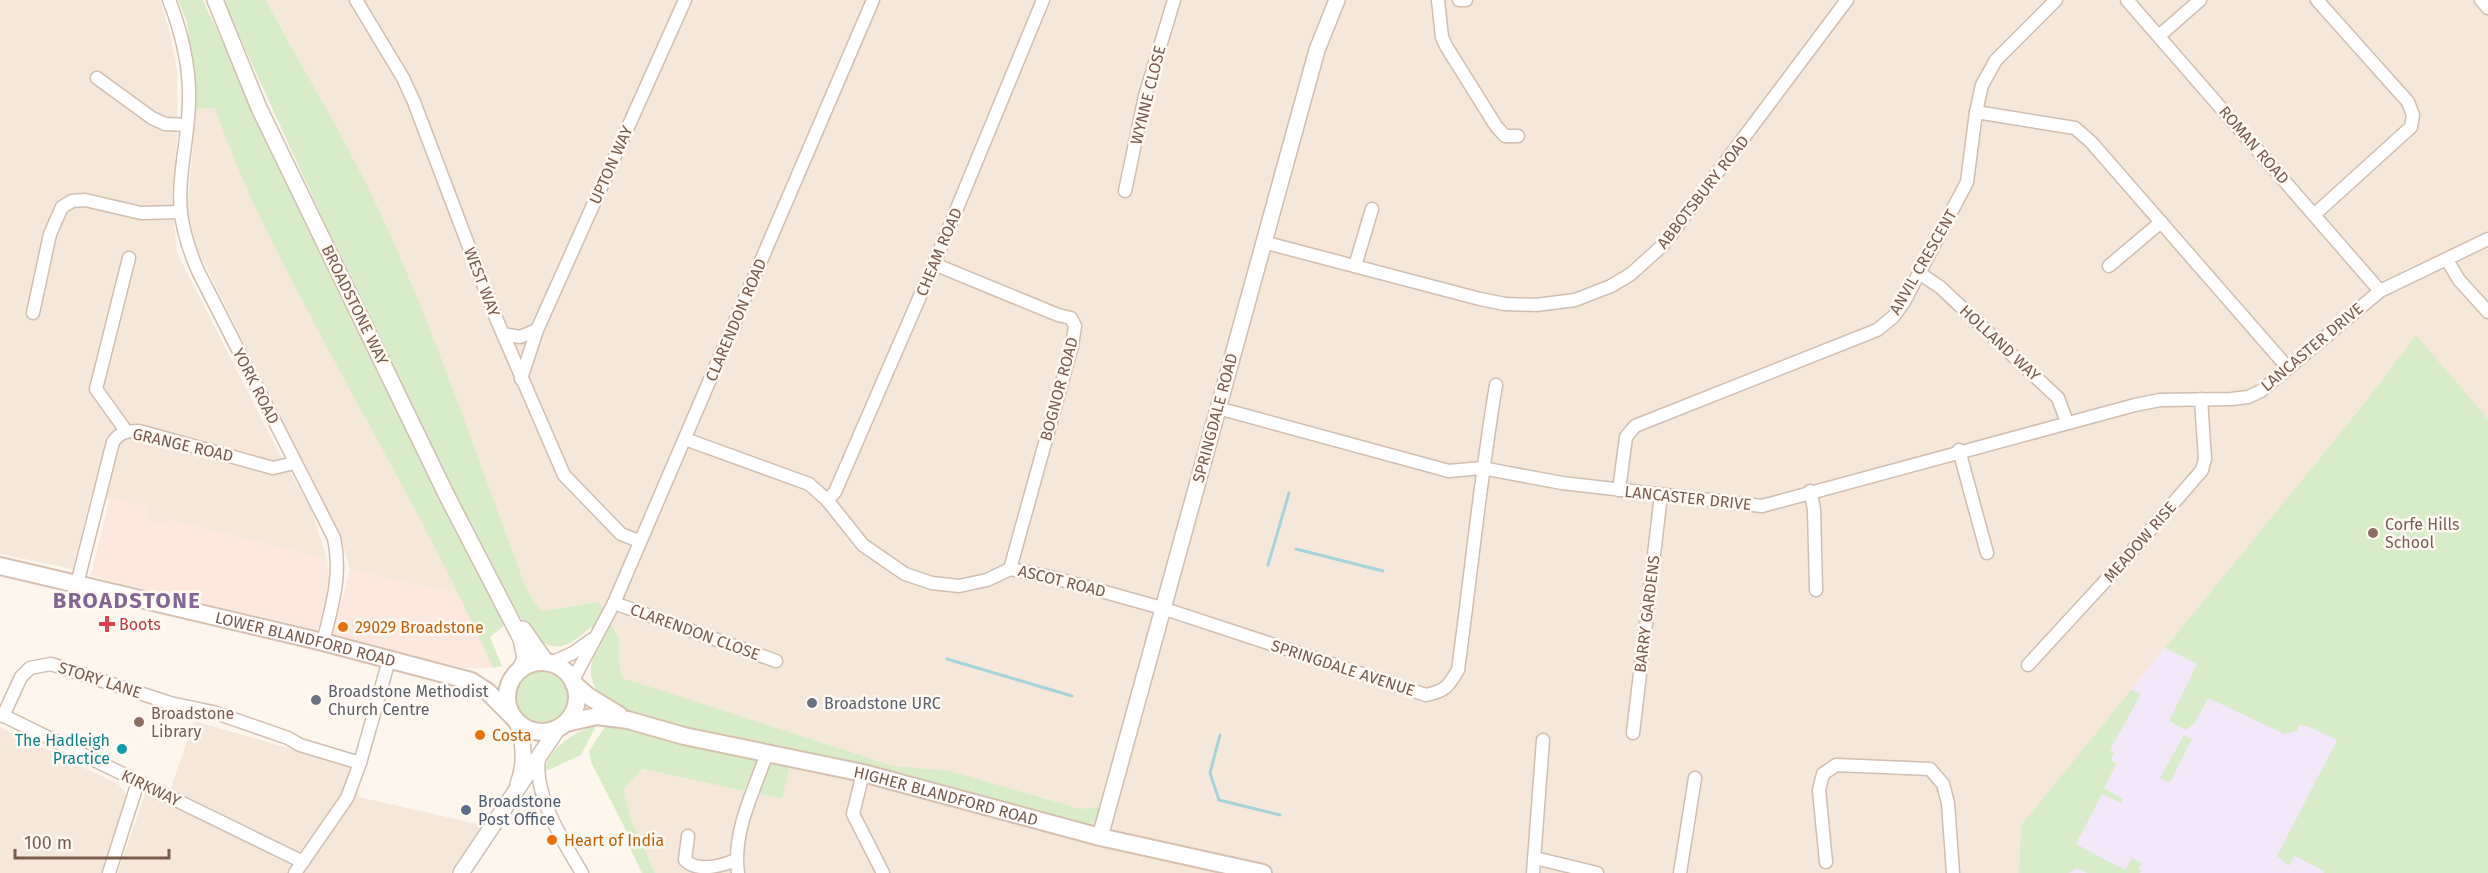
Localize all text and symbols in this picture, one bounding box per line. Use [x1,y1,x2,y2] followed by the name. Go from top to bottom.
[1127,44,1169,146] street label: WYNNE CLOSE
[2215,102,2293,188] street label: ROMAN ROAD
[585,123,637,207] street label: UPTON WAY
[1653,132,1753,252] street label: ABBOTSBURY ROAD
[912,205,966,299] street label: CHEAM ROAD
[1885,205,1961,318] street label: ANVIL CRESCENT
[318,242,392,368] street label: BROADSTONE WAY
[460,245,504,320] street label: WEST WAY
[702,256,770,384] street label: CLARENDON ROAD
[2257,299,2367,395] street label: LANCASTER DRIVE
[1956,301,2044,385] street label: HOLLAND WAY
[1036,335,1082,443] street label: BOGNOR ROAD
[229,345,283,427] street label: YORK ROAD
[1189,351,1241,485] street label: SPRINGDALE ROAD
[131,424,235,466] street label: GRANGE ROAD
[1624,482,1752,514] street label: LANCASTER DRIVE
[2100,498,2180,586] street label: MEADOW RISE
[2385,515,2460,552] place label: Corfe Hills School
[2366,526,2380,540] marker: Corfe Hills School
[1630,554,1664,674] street label: BARRY GARDENS
[1016,561,1108,601] street label: ASCOT ROAD
[53,587,201,614] district label: BROADSTONE
[628,600,762,664] street label: CLARENDON CLOSE
[213,607,398,670] street label: LOWER BLANDFORD ROAD
[119,615,161,634] place label: Boots
[100,617,114,631] marker: Boots
[355,618,484,637] place label: 29029 Broadstone
[336,620,350,634] marker: 29029 Broadstone
[1269,636,1417,700] street label: SPRINGDALE AVENUE
[56,658,144,702] street label: STORY LANE
[328,682,489,719] place label: Broadstone Methodist Church Centre
[309,693,323,707] marker: Broadstone Methodist Church Centre
[824,694,941,713] place label: Broadstone URC
[805,696,819,710] marker: Broadstone URC
[151,704,234,741] place label: Broadstone Library
[132,715,146,729] marker: Broadstone Library
[492,726,532,745] place label: Costa
[473,728,487,742] marker: Costa
[15,731,110,768] place label: The Hadleigh Practice
[115,742,129,756] marker: The Hadleigh Practice
[852,762,1040,829] street label: HIGHER BLANDFORD ROAD
[118,766,184,811] street label: KIRKWAY
[478,792,561,829] place label: Broadstone Post Office
[459,803,473,817] marker: Broadstone Post Office
[15,822,170,860] scale bar
[564,831,664,850] place label: Heart of India
[24,832,72,854] text: 100 m
[545,833,559,847] marker: Heart of India

